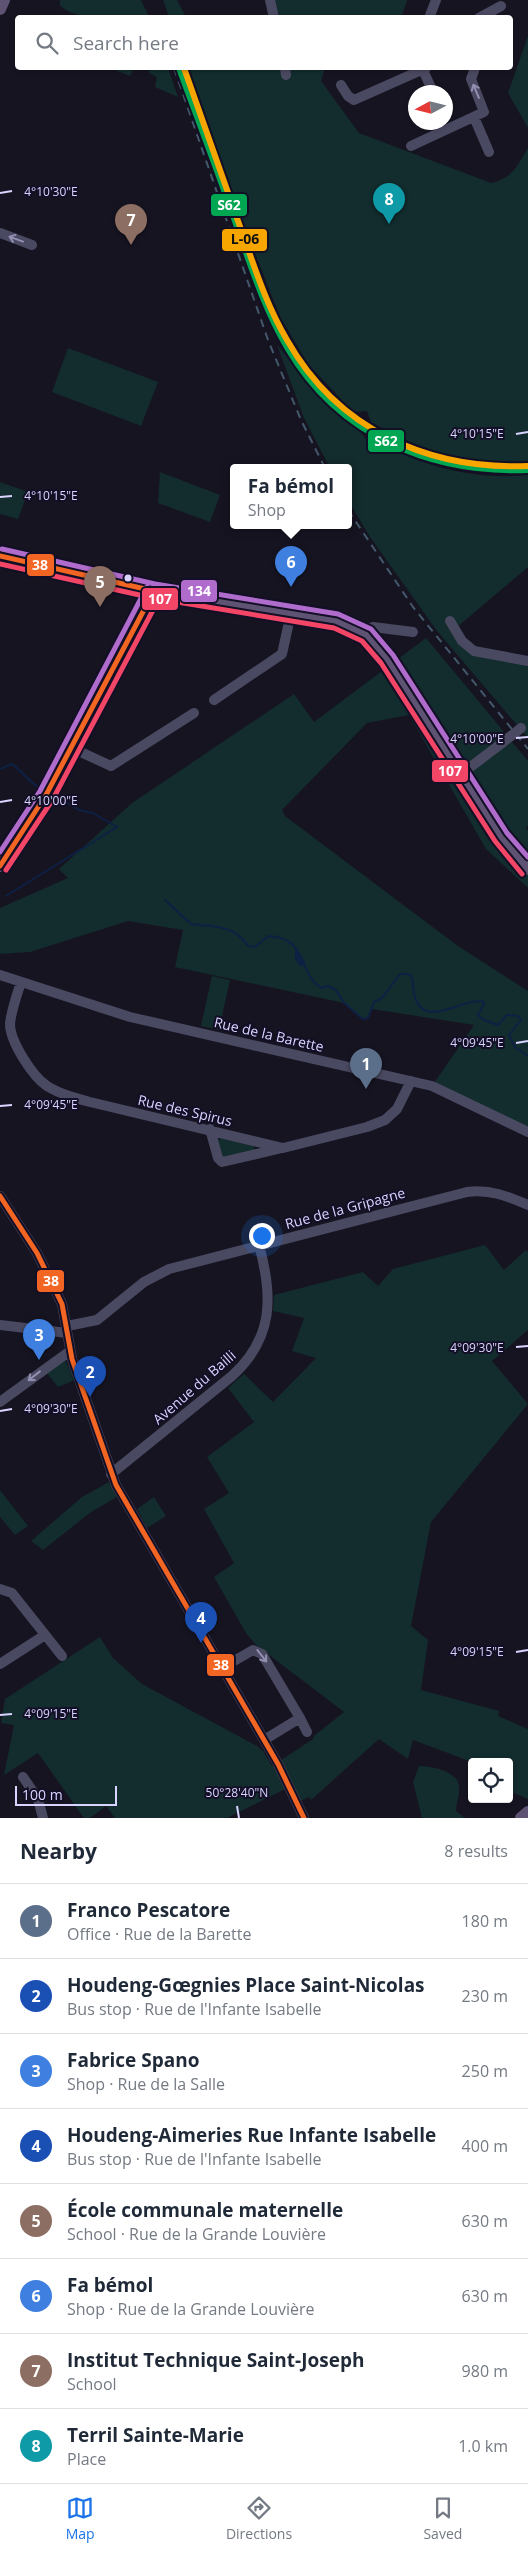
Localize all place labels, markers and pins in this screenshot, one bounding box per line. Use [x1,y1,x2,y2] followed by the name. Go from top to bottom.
[373,183,405,224] pin: 8
[115,204,147,245] pin: 7
[275,546,307,587] pin: 6
[84,566,116,607] pin: 5
[123,573,133,583] unlabelled marker
[350,1048,382,1089] pin: 1
[23,1319,55,1360] pin: 3
[74,1356,106,1397] pin: 2
[185,1602,217,1643] pin: 4

